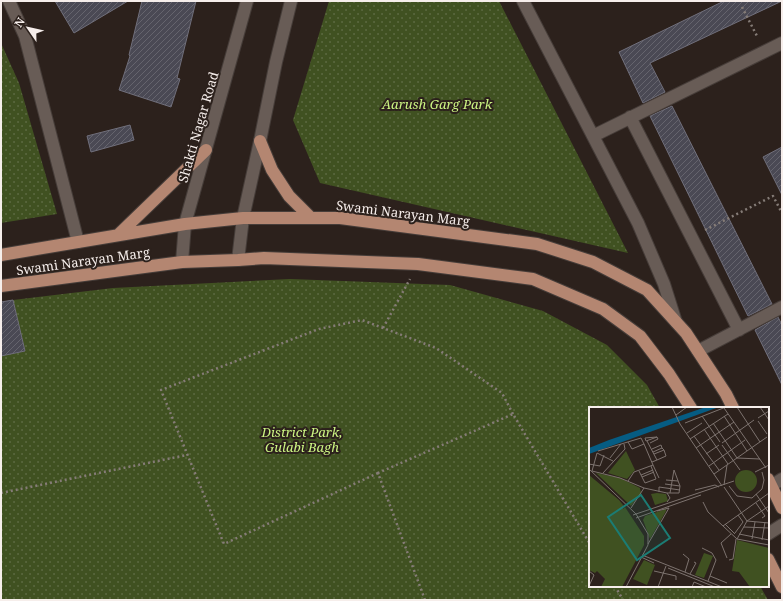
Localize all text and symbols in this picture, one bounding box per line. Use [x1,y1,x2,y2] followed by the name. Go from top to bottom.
[8,8,48,48] north arrow
[11,14,28,30] text: N
[174,69,222,185] street label: Shakti Nagar Road
[381,95,493,113] park label: Aarush Garg Park
[335,196,471,230] street label: Swami Narayan Marg
[15,243,151,279] street label: Swami Narayan Marg
[589,407,769,587] inset map
[260,423,343,456] park label: District Park, Gulabi Bagh

